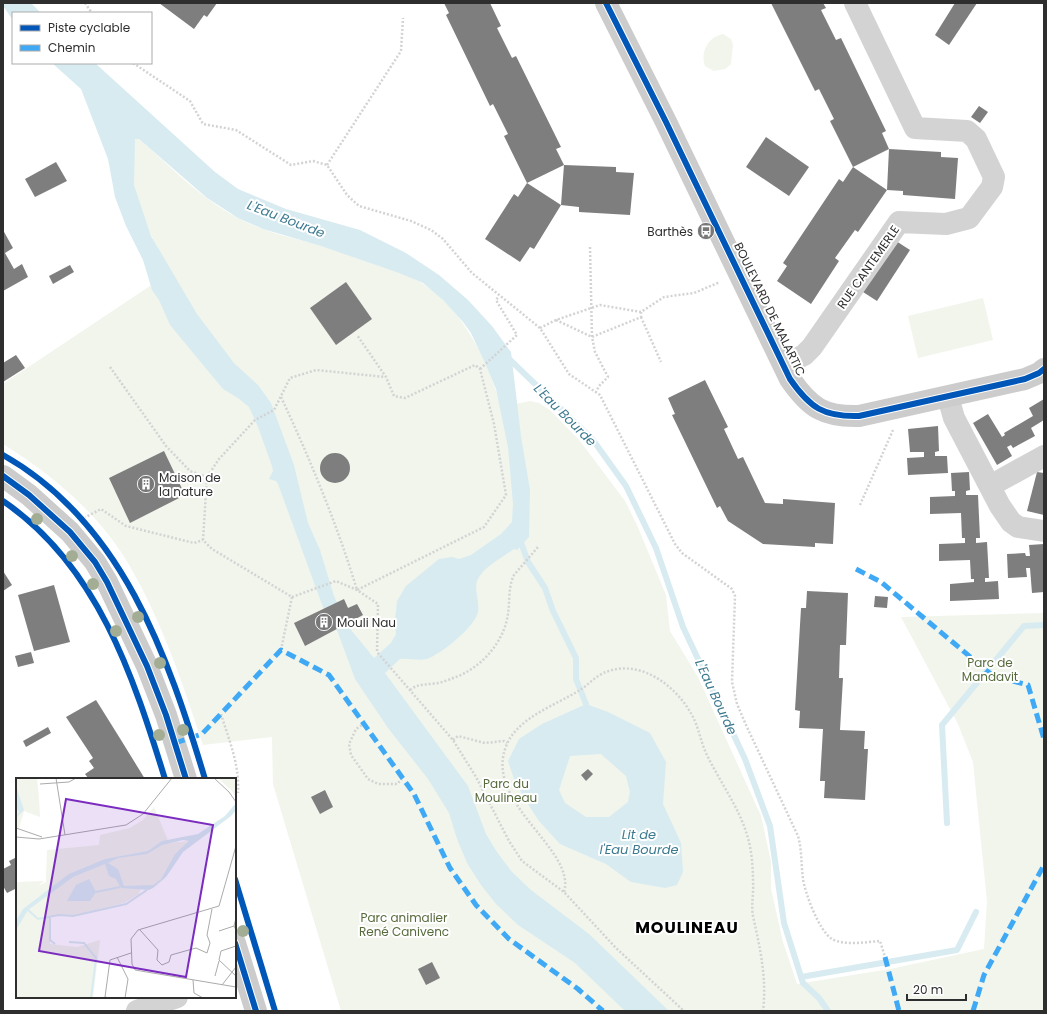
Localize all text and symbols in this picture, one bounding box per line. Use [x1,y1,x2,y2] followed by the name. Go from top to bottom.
[12,12,152,64] legend
[48,19,130,36] text: Piste cyclable
[48,39,95,56] text: Chemin
[244,196,328,242] water label: L'Eau Bourde
[696,221,716,241] bus stop icon: Barthès
[833,222,903,312] street label: RUE CANTEMERLE
[647,223,693,240] place label: Barthès
[730,239,810,379] street label: BOULEVARD DE MALARTIC
[529,379,601,451] water label: L'Eau Bourde
[159,469,221,500] place label: Maison de la nature
[136,474,156,494] building icon: Maison de la nature
[314,612,334,632] building icon: Mouli Nau
[337,614,396,631] place label: Mouli Nau
[962,654,1018,685] park label: Parc de Mandavit
[690,656,742,738] water label: L'Eau Bourde
[475,775,537,806] park label: Parc du Moulineau
[16,778,236,998] inset map
[599,825,679,859] water label: Lit de l'Eau Bourde
[359,909,449,940] park label: Parc animalier René Canivenc
[635,916,739,939] district label: MOULINEAU
[907,976,966,1002] scale bar
[913,981,943,998] text: 20 m

